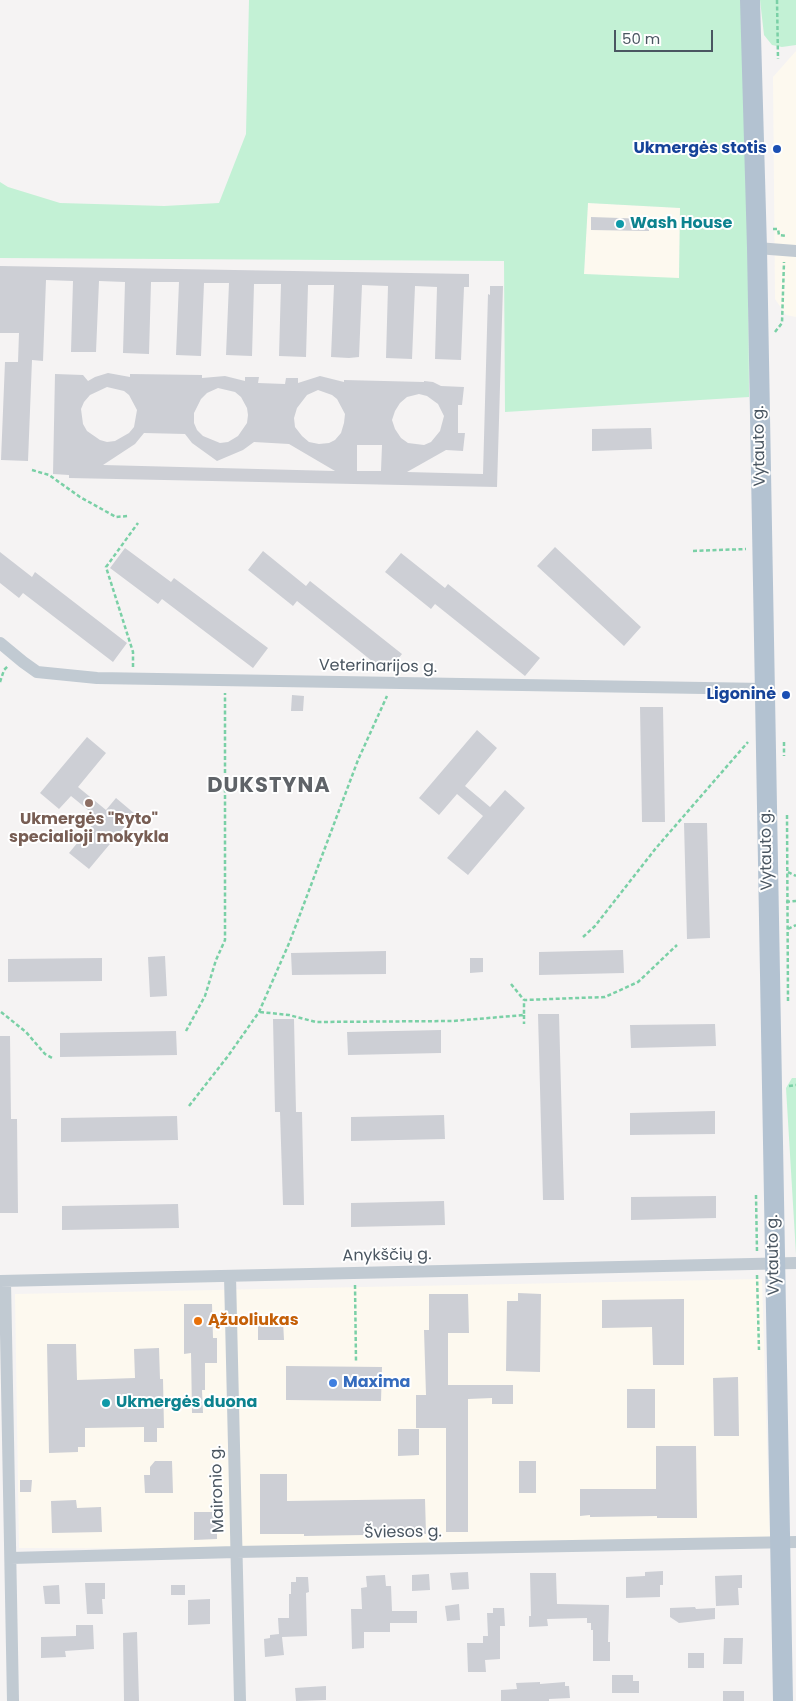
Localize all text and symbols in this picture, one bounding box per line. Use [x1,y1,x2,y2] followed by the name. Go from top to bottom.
[616,20,715,52] scale bar
[622,28,660,49] text: 50 m
[633,139,767,159] place label: Ukmergės stotis
[771,143,783,155] marker: Ukmergės stotis
[630,214,732,234] place label: Wash House
[614,218,626,230] marker: Wash House
[750,405,770,487] street label: Vytauto g.
[319,656,437,678] street label: Veterinarijos g.
[706,685,776,705] place label: Ligoninė
[780,689,792,701] marker: Ligoninė
[206,774,332,800] district label: DUKSTYNA
[83,797,95,809] marker: Ukmergės "Ryto" specialioji mokykla
[757,809,777,891] street label: Vytauto g.
[9,810,169,848] place label: Ukmergės "Ryto" specialioji mokykla
[764,1214,784,1296] street label: Vytauto g.
[342,1246,432,1266] street label: Anykščių g.
[208,1311,299,1331] place label: Ąžuoliukas
[192,1315,204,1327] marker: Ąžuoliukas
[343,1373,410,1393] place label: Maxima
[327,1377,339,1389] marker: Maxima
[116,1393,257,1413] place label: Ukmergės duona
[100,1397,112,1409] marker: Ukmergės duona
[207,1445,229,1533] street label: Maironio g.
[364,1523,442,1543] street label: Šviesos g.

